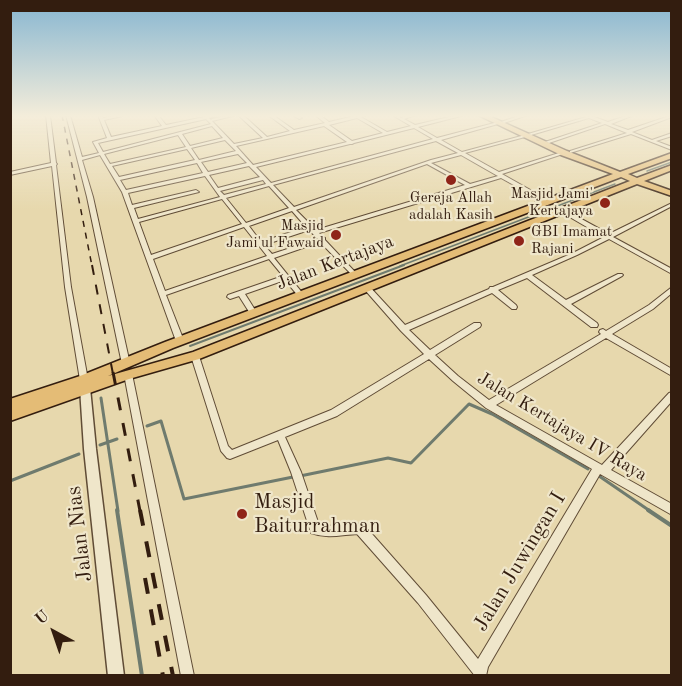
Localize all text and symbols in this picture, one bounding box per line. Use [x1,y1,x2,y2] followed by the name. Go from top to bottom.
[444,173,458,187] marker: Gereja Allah adalah Kasih
[511,185,593,220] place label: Masjid Jami' Kertajaya
[409,189,493,224] place label: Gereja Allah adalah Kasih
[598,196,612,210] marker: Masjid Jami' Kertajaya
[226,217,324,252] place label: Masjid Jami'ul Fawaid
[531,223,612,258] place label: GBI Imamat Rajani
[329,228,343,242] marker: Masjid Jami'ul Fawaid
[273,231,397,295] street label: Jalan Kertajaya
[512,234,526,248] marker: GBI Imamat Rajani
[473,368,651,486] street label: Jalan Kertajaya IV Raya
[62,485,98,583] street label: Jalan Nias
[468,488,572,636] street label: Jalan Juwingan I
[254,489,381,539] place label: Masjid Baiturrahman
[235,507,249,521] marker: Masjid Baiturrahman
[24,602,84,662] north arrow
[32,608,52,628] text: U

